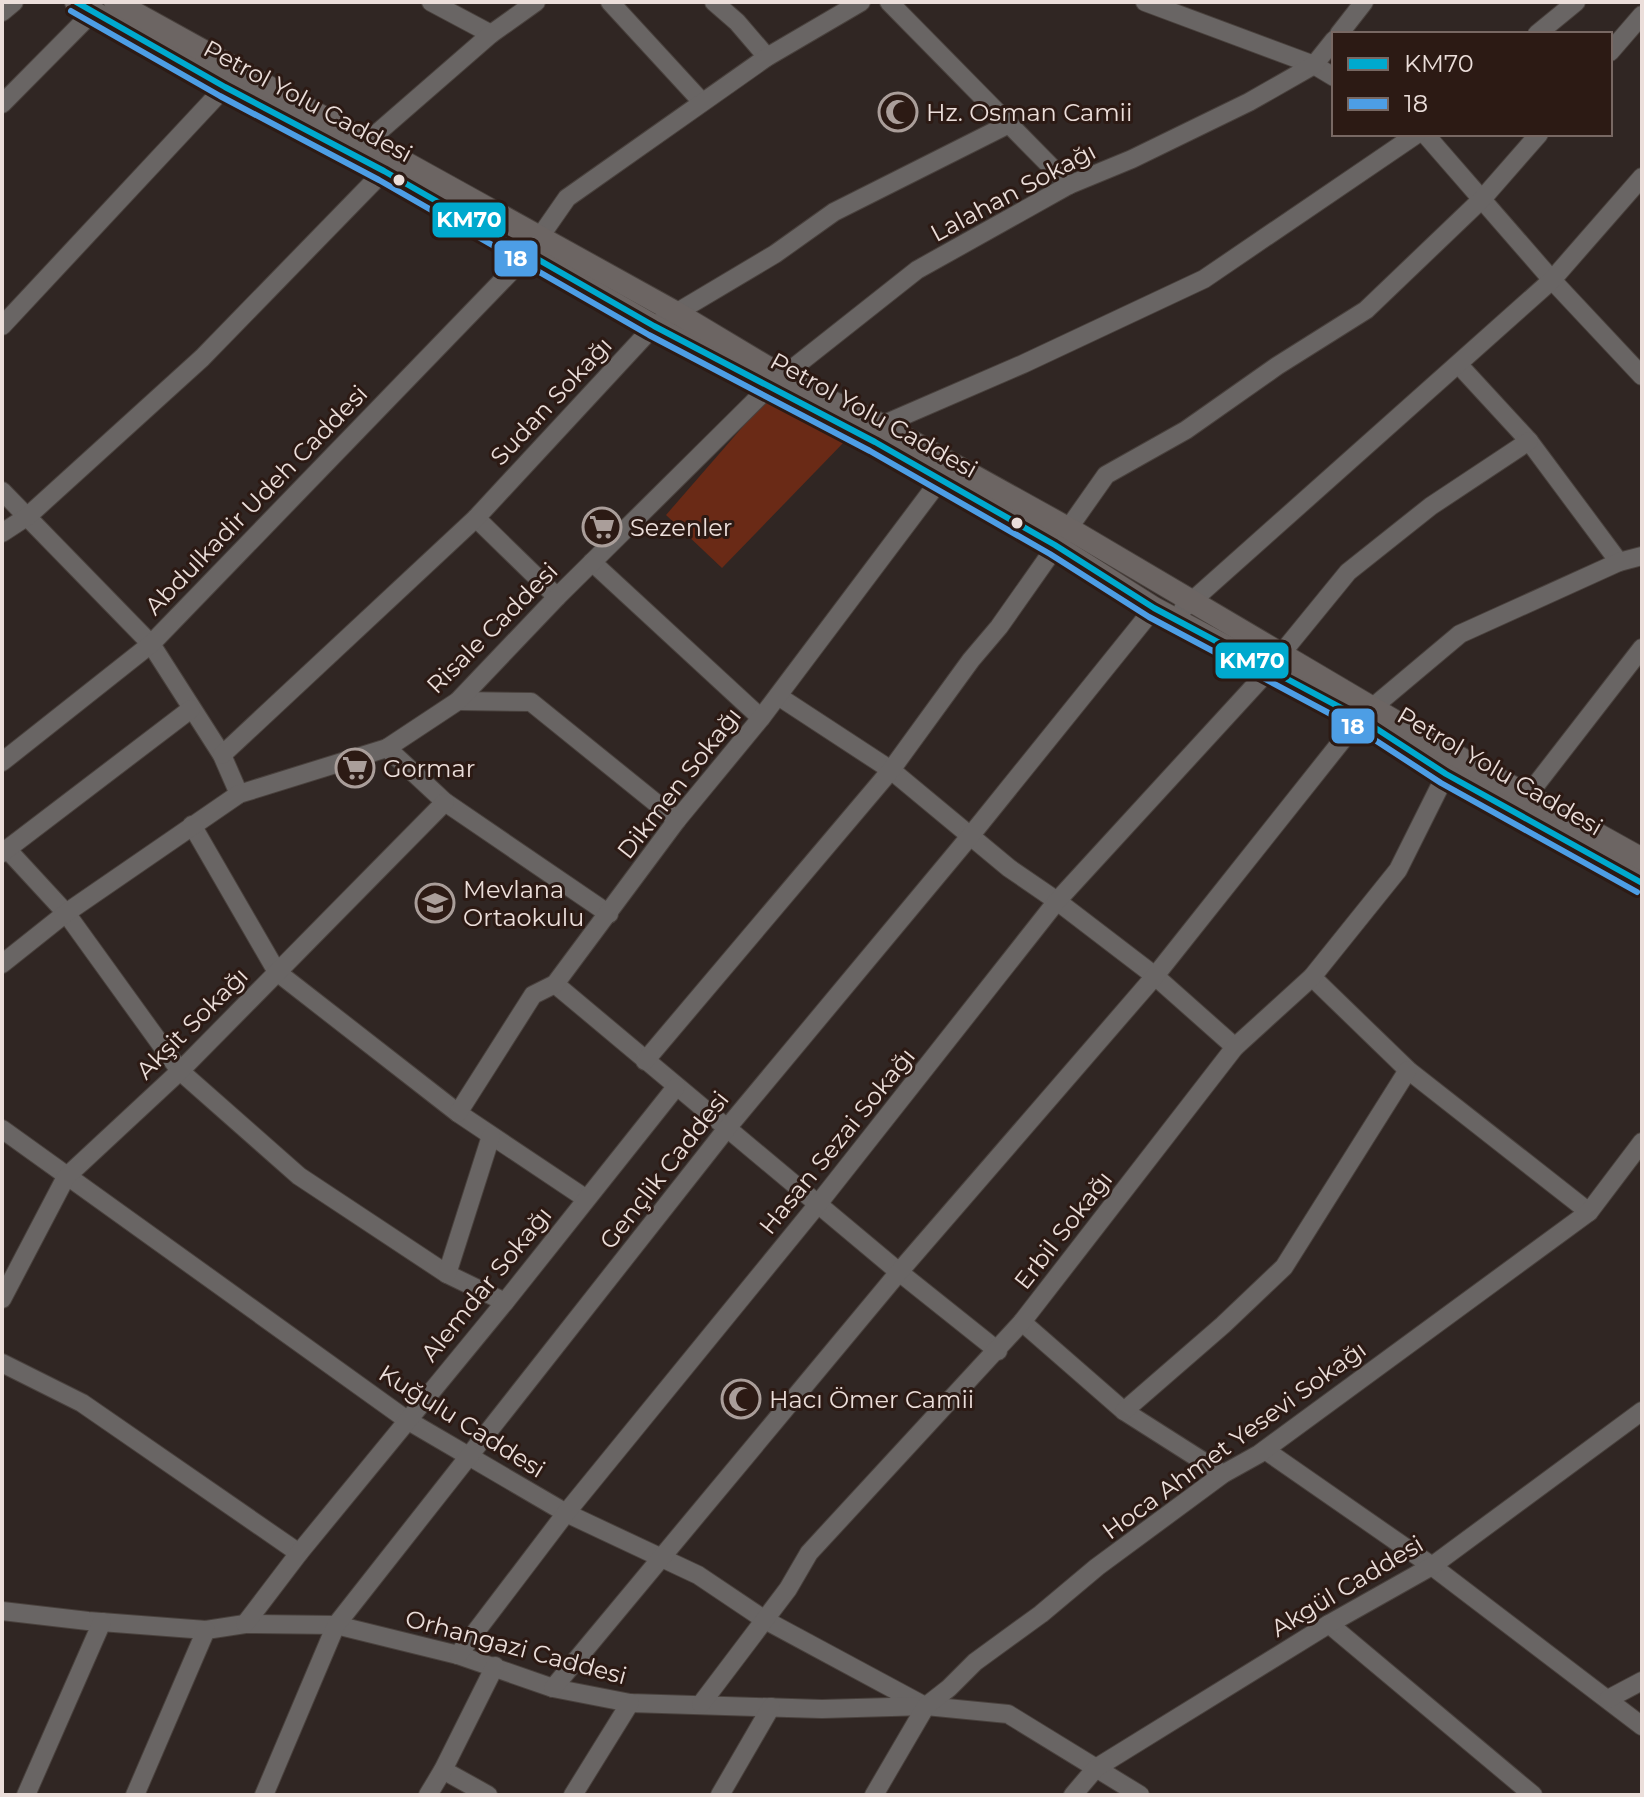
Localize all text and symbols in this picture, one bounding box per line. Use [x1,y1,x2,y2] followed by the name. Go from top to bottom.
[1332,32,1612,136] legend
[199,34,417,168] street label: Petrol Yolu Caddesi
[1404,49,1474,78] text: KM70
[1404,89,1428,118] text: 18
[877,91,919,133] mosque icon: Hz. Osman Camii
[926,98,1133,127] place label: Hz. Osman Camii
[925,136,1101,248] street label: Lalahan Sokağı
[391,172,407,188] unlabelled marker
[431,201,507,239] line badge: KM70
[436,206,502,233] text: KM70
[493,239,539,278] line badge: 18
[504,245,528,272] text: 18
[484,331,618,471] street label: Sudan Sokağı
[765,346,983,484] street label: Petrol Yolu Caddesi
[139,379,373,621] street label: Abdulkadir Udeh Caddesi
[581,506,623,548] supermarket icon: Sezenler
[630,513,732,542] place label: Sezenler
[1009,515,1025,531] unlabelled marker
[421,557,563,699] street label: Risale Caddesi
[1214,641,1290,680] line badge: KM70
[1219,647,1285,674] text: KM70
[1392,700,1608,842] street label: Petrol Yolu Caddesi
[611,702,747,864] street label: Dikmen Sokağı
[1330,707,1376,745] line badge: 18
[1341,713,1365,740] text: 18
[334,747,376,789] supermarket icon: Gormar
[383,754,475,783] place label: Gormar
[463,875,584,932] place label: Mevlana Ortaokulu
[414,882,456,924] school or university icon: Mevlana Ortaokulu
[130,961,254,1085] street label: Akşit Sokağı
[753,1042,921,1240] street label: Hasan Sezai Sokağı
[593,1085,735,1255] street label: Gençlik Caddesi
[1008,1165,1118,1295] street label: Erbil Sokağı
[415,1201,557,1367] street label: Alemdar Sokağı
[1096,1335,1372,1545] street label: Hoca Ahmet Yesevi Sokağı
[374,1358,550,1484] street label: Kuğulu Caddesi
[720,1378,762,1420] mosque icon: Hacı Ömer Camii
[769,1385,974,1414] place label: Hacı Ömer Camii
[1266,1529,1428,1643] street label: Akgül Caddesi
[402,1603,630,1691] street label: Orhangazi Caddesi

